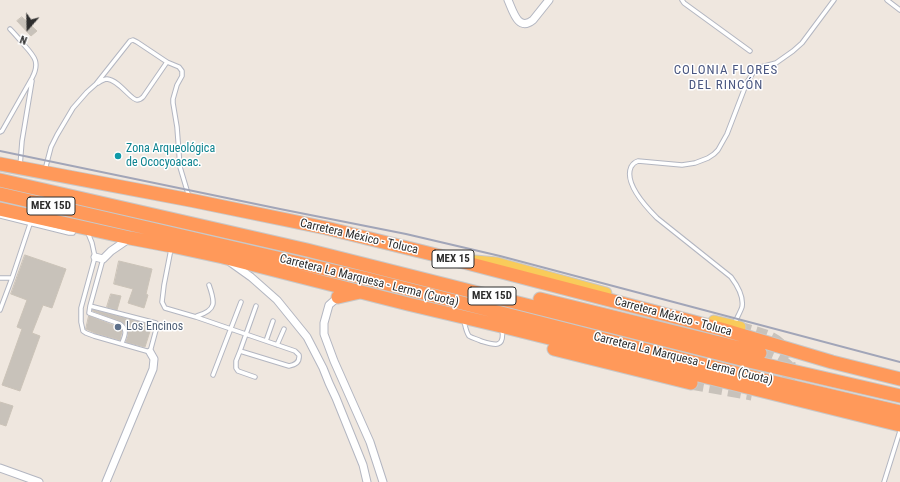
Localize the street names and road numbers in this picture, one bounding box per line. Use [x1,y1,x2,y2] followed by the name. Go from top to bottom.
[27,197,75,215] road number: MEX 15D
[299,216,419,258] street label: Carretera México - Toluca
[432,250,474,268] road number: MEX 15
[278,252,460,310] street label: Carretera La Marquesa - Lerma (Cuota)
[468,287,516,305] road number: MEX 15D
[613,294,733,340] street label: Carretera México - Toluca
[592,330,774,388] street label: Carretera La Marquesa - Lerma (Cuota)

